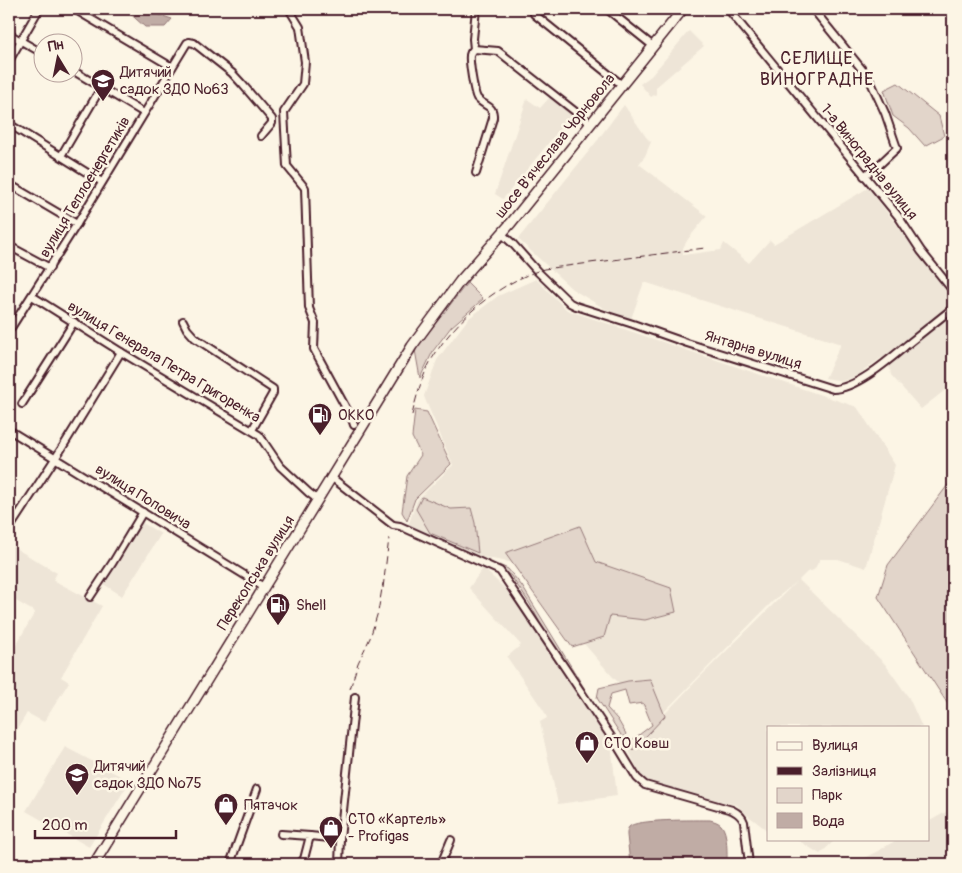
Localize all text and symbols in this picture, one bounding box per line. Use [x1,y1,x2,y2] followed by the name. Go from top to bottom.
[32,32,82,82] north arrow
[47,36,65,55] text: Пн
[760,47,874,91] district label: СЕЛИЩЕ ВИНОГРАДНЕ
[119,63,229,99] place label: Дитячий садок ЗДО №63
[90,68,116,102] school or university icon: Дитячий садок ЗДО №63
[491,70,619,222] street label: шосе В'ячеслава Чорновола
[816,100,922,224] street label: 1-а Виноградна вулиця
[35,113,135,261] street label: вулиця Теплоенергетиків
[64,297,264,427] street label: вулиця Генерала Петра Григоренка
[702,326,804,374] street label: Янтарна вулиця
[307,402,333,436] fuel station icon: ОККО
[338,406,374,425] place label: ОККО
[92,460,194,534] street label: вулиця Поповича
[213,512,299,634] street label: Перекопська вулиця
[265,592,291,626] fuel station icon: Shell
[296,596,326,615] place label: Shell
[767,726,930,840] legend
[574,730,600,764] shop icon: СТО Ковш
[604,734,669,753] place label: СТО Ковш
[812,736,858,755] text: Вулиця
[93,757,202,793] place label: Дитячий садок ЗДО №75
[64,762,90,796] school or university icon: Дитячий садок ЗДО №75
[812,762,876,781] text: Залізниця
[812,786,843,805] text: Парк
[213,792,239,826] shop icon: Пятачок
[244,796,298,815] place label: Пятачок
[35,808,176,840] scale bar
[348,810,446,846] place label: СТО «Картель» - Profigas
[812,812,845,831] text: Вода
[318,815,344,849] shop icon: СТО «Картель» - Profigas
[42,816,87,835] text: 200 m

